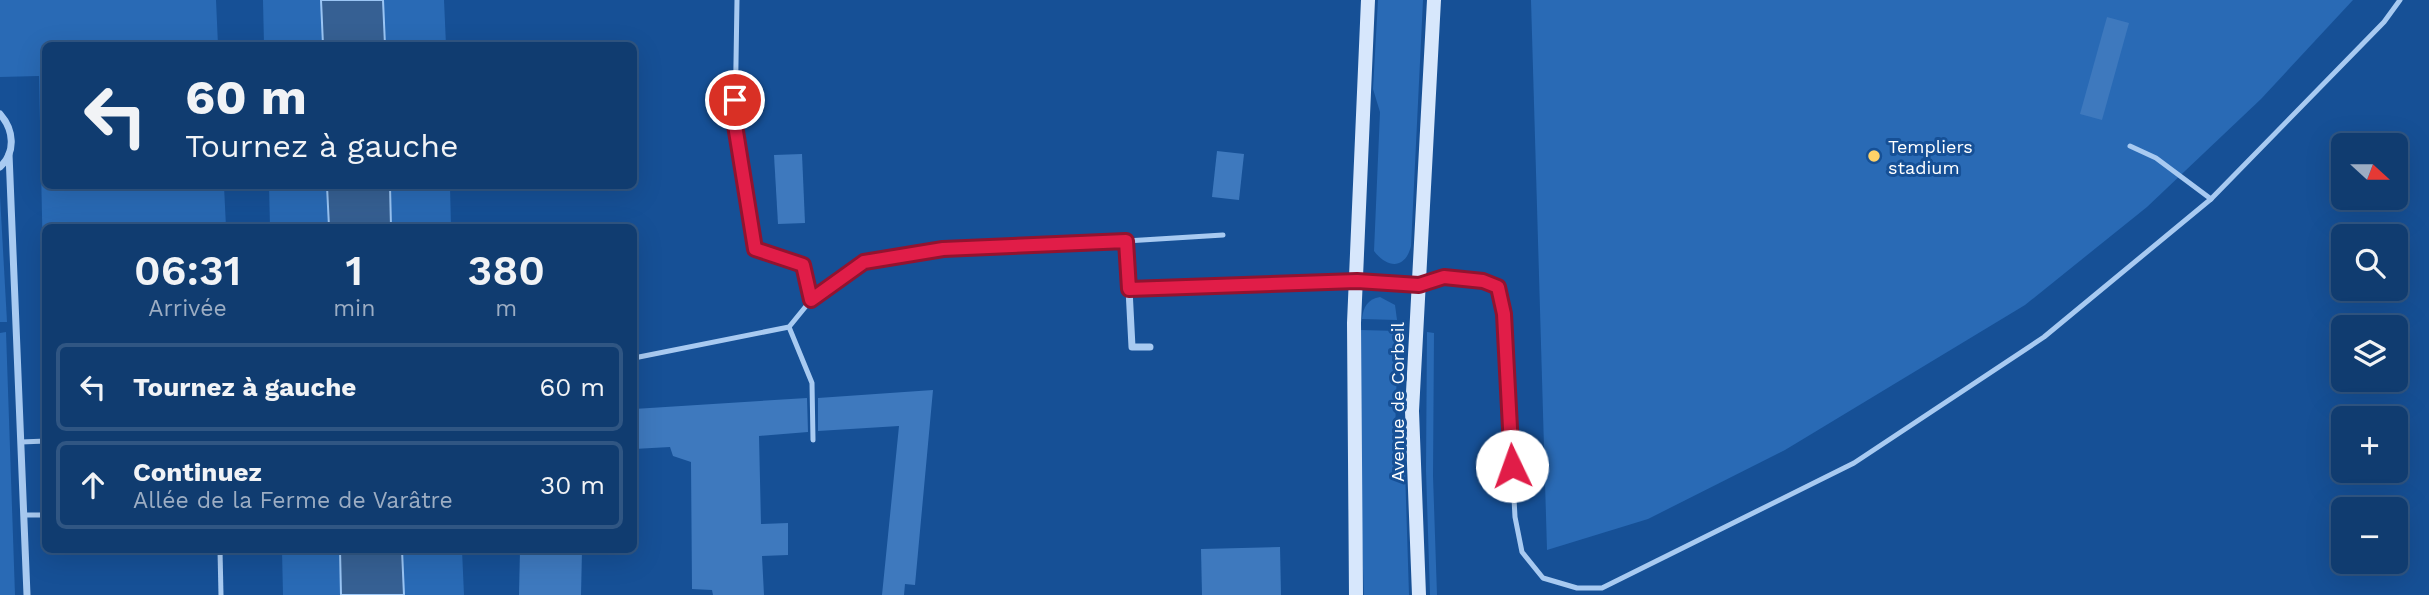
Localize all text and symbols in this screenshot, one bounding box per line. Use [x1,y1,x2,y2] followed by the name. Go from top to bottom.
[185,68,307,126] text: 60 m
[70,70,161,161] icon: left
[705,70,765,130] pin
[716,81,754,119] icon: arrive
[185,127,458,165] text: Tournez à gauche
[2331,133,2408,210] north arrow
[2331,133,2408,574] map controls
[1888,136,1973,178] place label: Templiers stadium
[1866,148,1882,164] marker: Templiers stadium
[2331,224,2408,301] button: search
[134,246,241,295] text: 06:31
[346,246,363,295] text: 1
[467,246,545,295] text: 380
[148,295,227,322] text: Arrivée
[333,295,375,322] text: min
[495,295,517,322] text: m
[2331,315,2408,392] button: layers
[1387,321,1408,482] street label: Avenue de Corbeil
[74,368,112,406] icon: left
[133,372,356,402] text: Tournez à gauche
[539,372,605,402] text: 60 m
[2331,406,2408,483] button: +
[1475,429,1549,503] position arrow
[133,457,262,487] text: Continuez
[74,466,112,504] icon: ahead
[540,470,605,500] text: 30 m
[133,487,453,514] text: Allée de la Ferme de Varâtre
[2331,497,2408,574] button: −

